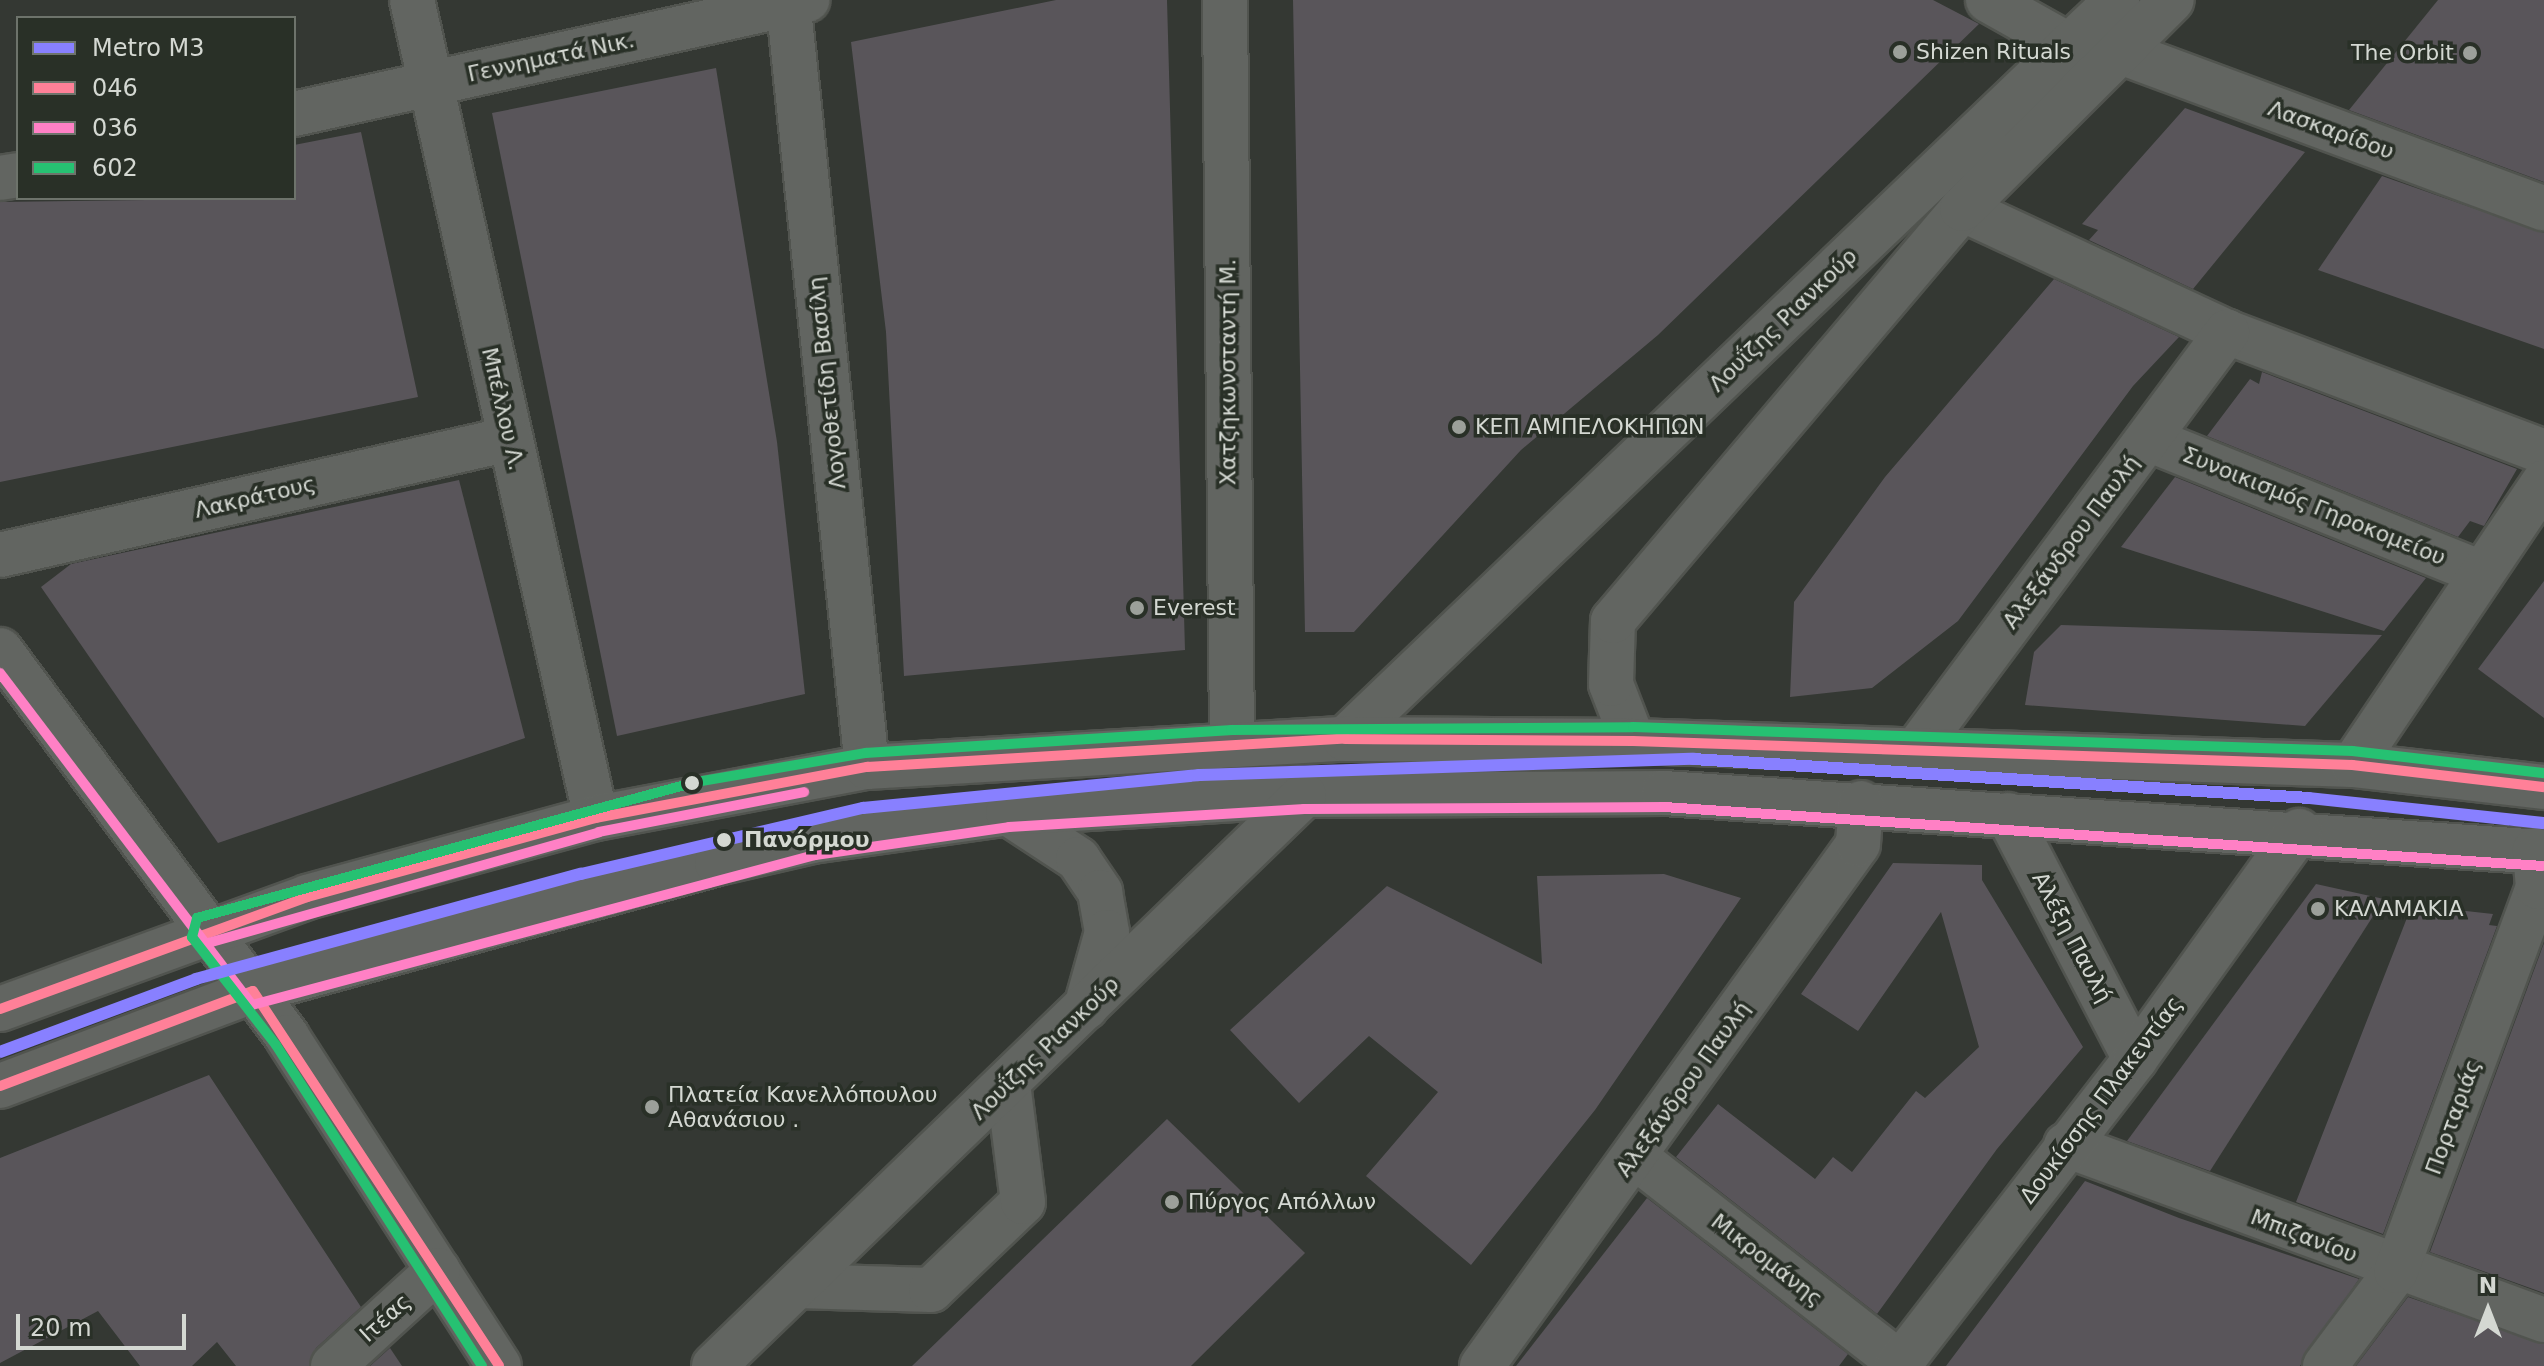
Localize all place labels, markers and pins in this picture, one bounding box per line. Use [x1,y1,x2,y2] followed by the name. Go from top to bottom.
[1916,39,2071,65] place label: Shizen Rituals
[2351,40,2454,66] place label: The Orbit
[1891,43,1909,61] marker: Shizen Rituals
[2461,44,2479,62] marker: The Orbit
[1475,414,1704,440] place label: ΚΕΠ ΑΜΠΕΛΟΚΗΠΩΝ
[1450,418,1468,436] marker: ΚΕΠ ΑΜΠΕΛΟΚΗΠΩΝ
[1153,595,1236,621] place label: Everest
[1128,599,1146,617] marker: Everest
[684,775,700,791] unlabelled marker
[711,827,737,853] marker: Πανόρμου
[744,827,870,853] place label: Πανόρμου
[2334,896,2464,922] place label: ΚΑΛΑΜΑΚΙΑ
[2309,900,2327,918] marker: ΚΑΛΑΜΑΚΙΑ
[668,1081,937,1132] place label: Πλατεία Κανελλόπουλου Αθανάσιου .
[643,1098,661,1116] marker: Πλατεία Κανελλόπουλου Αθανάσιου .
[1188,1189,1376,1215] place label: Πύργος Απόλλων
[1163,1193,1181,1211] marker: Πύργος Απόλλων

